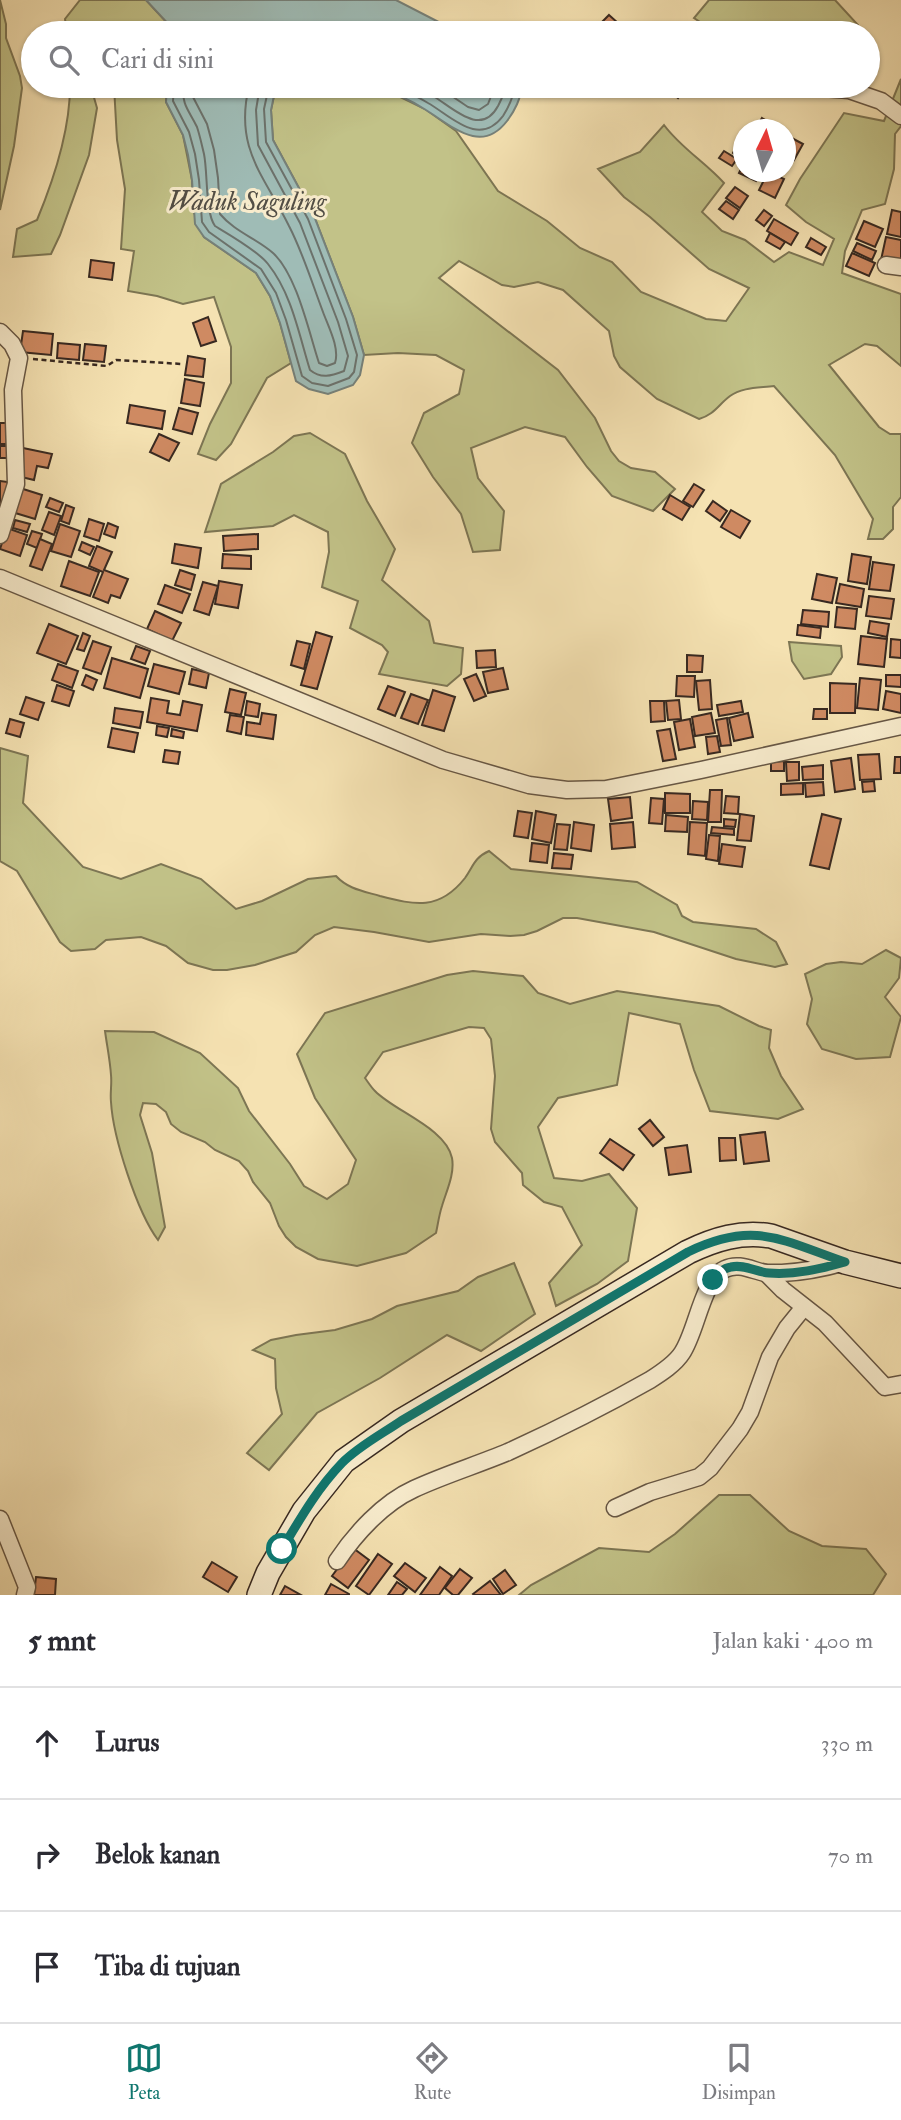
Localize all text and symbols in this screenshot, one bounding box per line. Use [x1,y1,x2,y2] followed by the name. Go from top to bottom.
[21,21,880,98] search box
[45,41,83,79] icon: search
[101,44,214,76] text: Cari di sini
[733,119,796,182] north arrow
[168,186,328,218] water label: Waduk Saguling
[697,1264,728,1295] route end
[266,1533,297,1564] route start
[28,1622,96,1659] text: 5 mnt
[712,1626,873,1655] text: Jalan kaki · 400 m
[28,1724,66,1762] icon: ahead
[95,1727,159,1759] text: Lurus
[821,1729,873,1758] text: 330 m
[28,1836,66,1874] icon: right
[95,1839,220,1871] text: Belok kanan
[828,1841,873,1870] text: 70 m
[28,1948,66,1986] icon: arrive
[95,1951,240,1983] text: Tiba di tujuan
[125,2039,163,2105] tab: Peta
[413,2039,451,2105] tab: Rute
[702,2039,776,2105] tab: Disimpan

